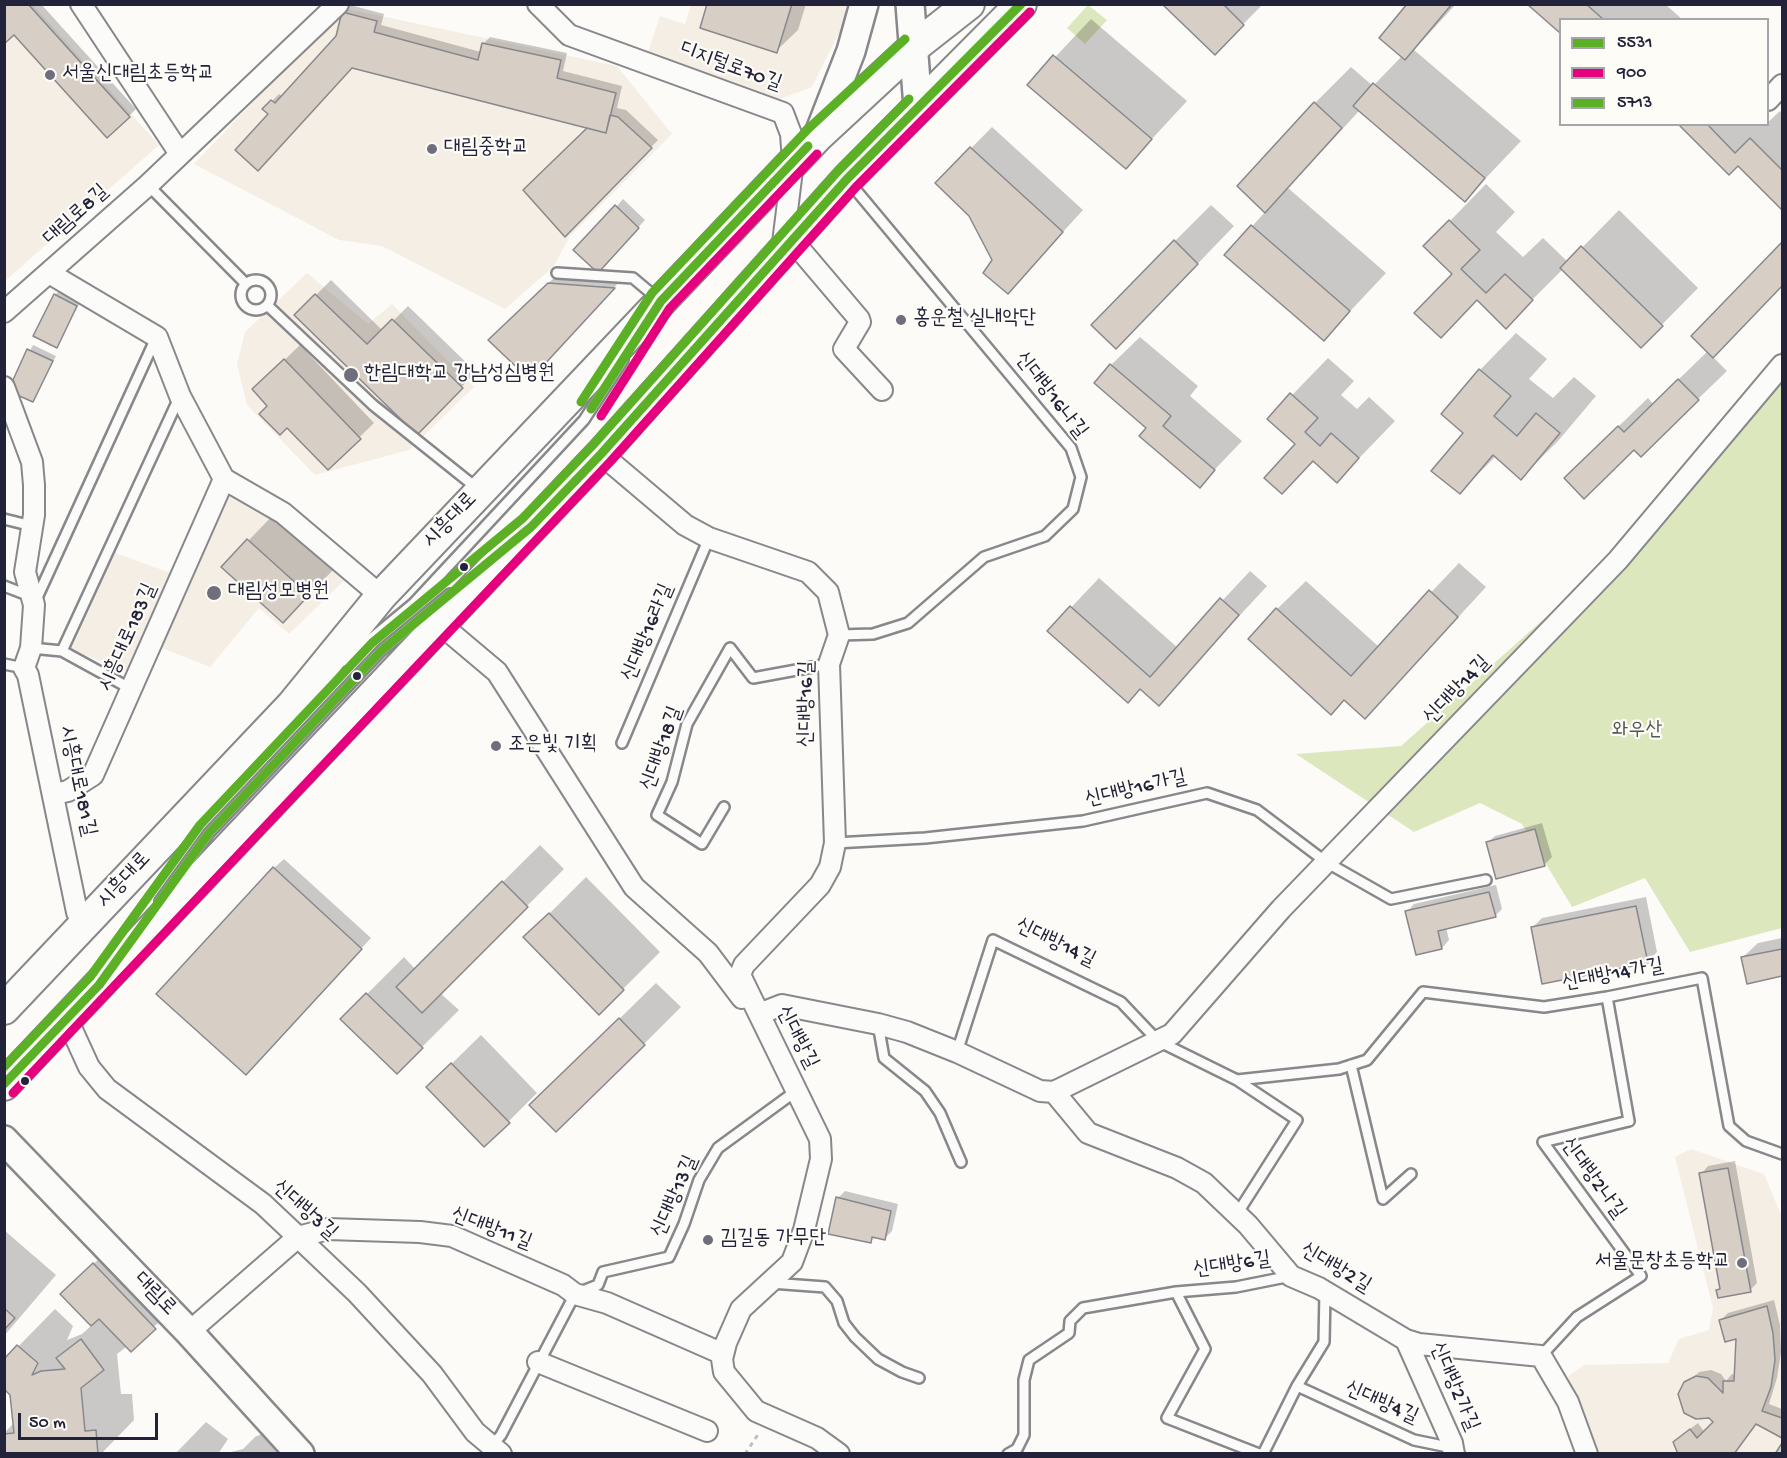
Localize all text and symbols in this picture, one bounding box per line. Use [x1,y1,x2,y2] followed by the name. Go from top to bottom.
[1559,18,1769,126] legend
[1617,33,1653,54] text: 5531
[675,38,785,98] street label: 디지털로70길
[62,62,214,88] place label: 서울신대림초등학교
[1617,63,1646,84] text: 900
[43,68,57,82] marker: 서울신대림초등학교
[1617,93,1652,114] text: 5713
[444,136,528,162] place label: 대림중학교
[425,142,439,156] marker: 대림중학교
[39,180,115,252] street label: 대림로8길
[913,307,1036,333] place label: 홍운철 실내악단
[894,313,908,327] marker: 홍운철 실내악단
[1008,347,1092,445] street label: 신대방16나길
[364,362,555,388] place label: 한림대학교 강남성심병원
[342,366,360,384] marker: 한림대학교 강남성심병원
[418,488,484,554] street label: 시흥대로
[458,561,470,573] unlabelled marker
[94,580,164,696] street label: 시흥대로183길
[228,580,329,606] place label: 대림성모병원
[617,580,681,686] street label: 신대방16라길
[205,584,223,602] marker: 대림성모병원
[1419,651,1497,731] street label: 신대방14길
[795,660,821,748] street label: 신대방16길
[351,670,363,682] unlabelled marker
[636,704,690,794] street label: 신대방18길
[1612,719,1662,745] park label: 와우산
[52,723,100,839] street label: 시흥대로181길
[508,733,597,759] place label: 조은빛 기획
[489,739,503,753] marker: 조은빛 기획
[1083,766,1189,814] street label: 신대방16가길
[93,848,157,914] street label: 시흥대로
[1011,914,1099,974] street label: 신대방14길
[1560,955,1666,997] street label: 신대방14가길
[769,1002,823,1074] street label: 신대방길
[19,1075,31,1087] unlabelled marker
[1554,1133,1630,1225] street label: 신대방2나길
[647,1152,705,1242] street label: 신대방13길
[266,1175,342,1247] street label: 신대방3길
[447,1203,535,1257] street label: 신대방11길
[720,1227,826,1253] place label: 김길동 가무단
[701,1233,715,1247] marker: 김길동 가무단
[1295,1238,1375,1300] street label: 신대방2길
[1192,1248,1272,1284] street label: 신대방6길
[1595,1250,1730,1276] place label: 서울문창초등학교
[1735,1256,1749,1270] marker: 서울문창초등학교
[127,1268,181,1322] street label: 대림로
[1423,1338,1483,1436] street label: 신대방2가길
[1340,1377,1422,1431] street label: 신대방4길
[21,1401,160,1439] scale bar
[29,1413,66,1434] text: 50 m

